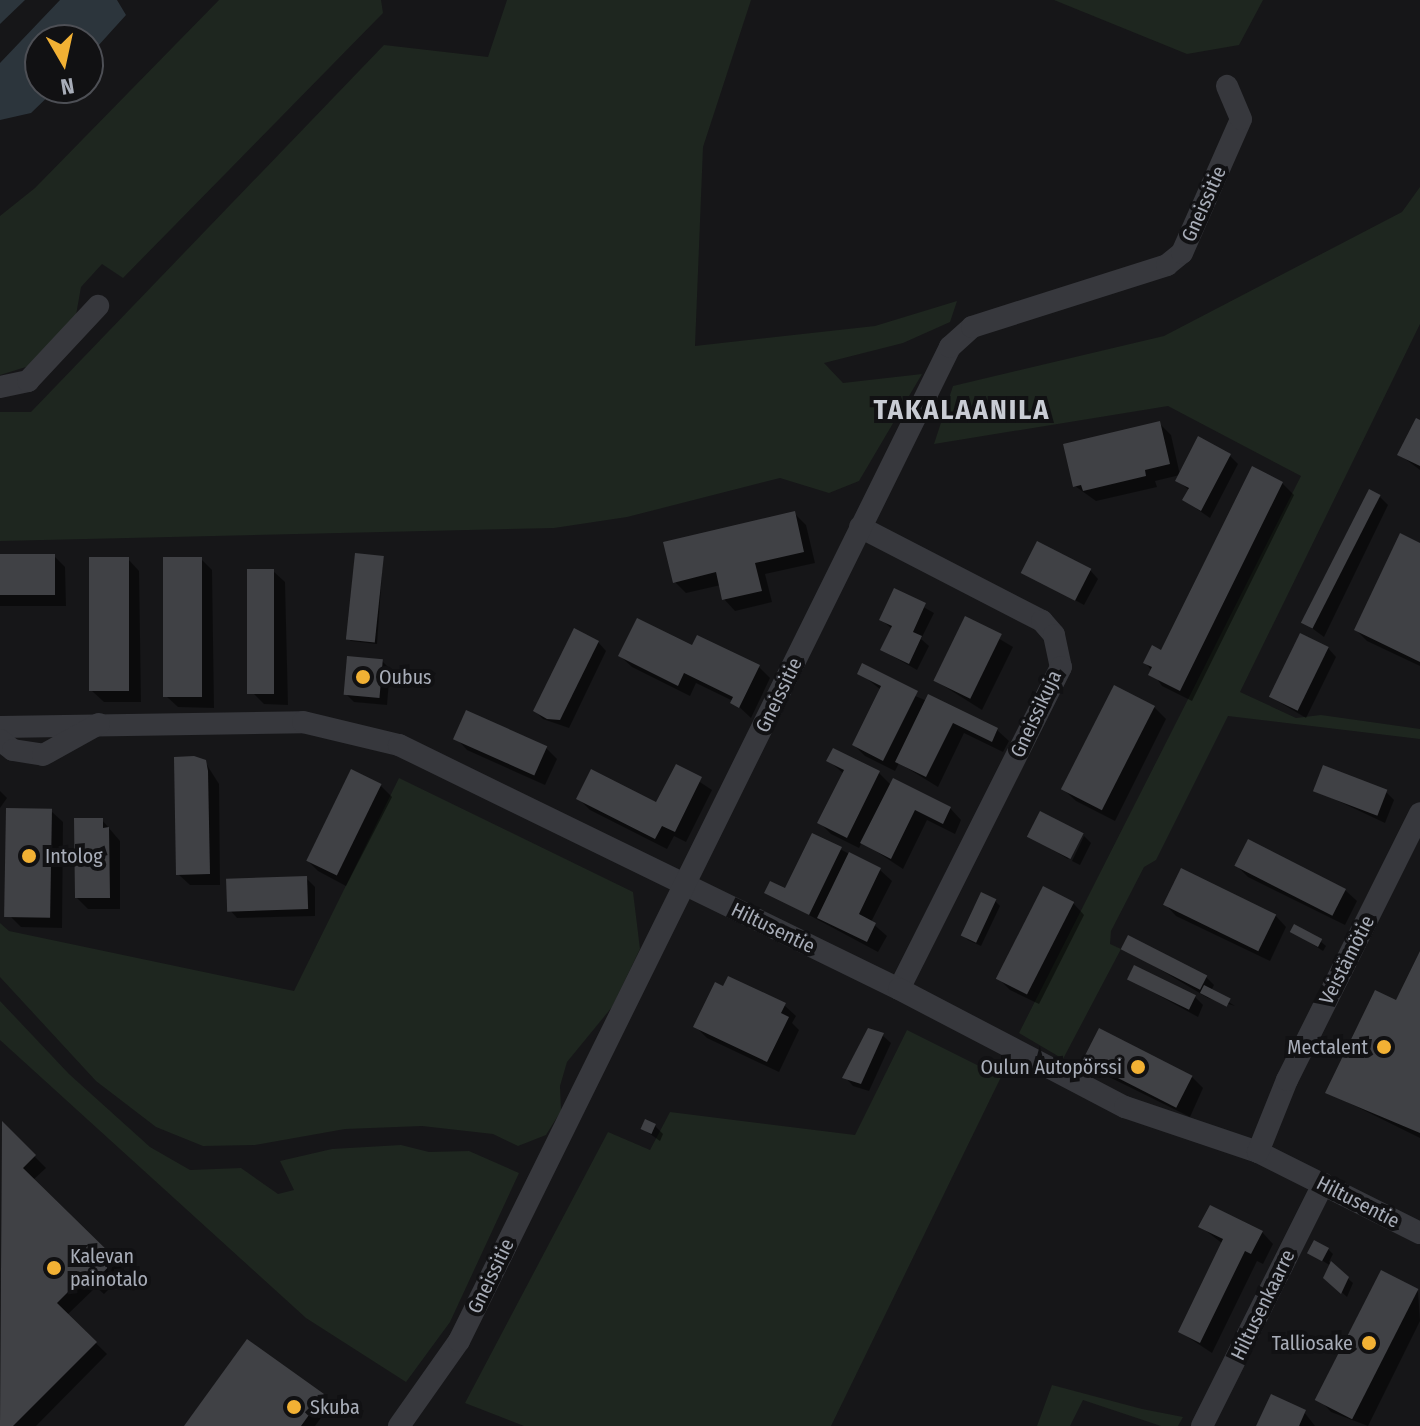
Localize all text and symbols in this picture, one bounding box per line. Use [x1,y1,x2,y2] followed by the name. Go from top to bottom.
[24,24,104,104] north arrow
[59,72,76,101] text: N
[1177,162,1231,246] street label: Gneissitie
[874,393,1050,427] district label: TAKALAANILA
[751,654,807,736] street label: Gneissitie
[379,665,432,689] place label: Oubus
[1005,667,1067,761] street label: Gneissikuja
[354,668,372,686] marker: Oubus
[45,844,103,868] place label: Intolog
[20,847,38,865] marker: Intolog
[727,898,819,958] street label: Hiltusentie
[1314,911,1380,1009] street label: Veistämötie
[1287,1035,1368,1059] place label: Mectalent
[1375,1038,1393,1056] marker: Mectalent
[980,1055,1122,1079] place label: Oulun Autopörssi
[1129,1058,1147,1076] marker: Oulun Autopörssi
[1313,1171,1403,1233] street label: Hiltusentie
[463,1235,519,1317] street label: Gneissitie
[70,1244,148,1291] place label: Kalevan painotalo
[1226,1246,1300,1364] street label: Hiltusenkaarre
[45,1259,63,1277] marker: Kalevan painotalo
[1272,1331,1353,1355] place label: Talliosake
[1360,1334,1378,1352] marker: Talliosake
[310,1395,360,1419] place label: Skuba
[285,1398,303,1416] marker: Skuba

